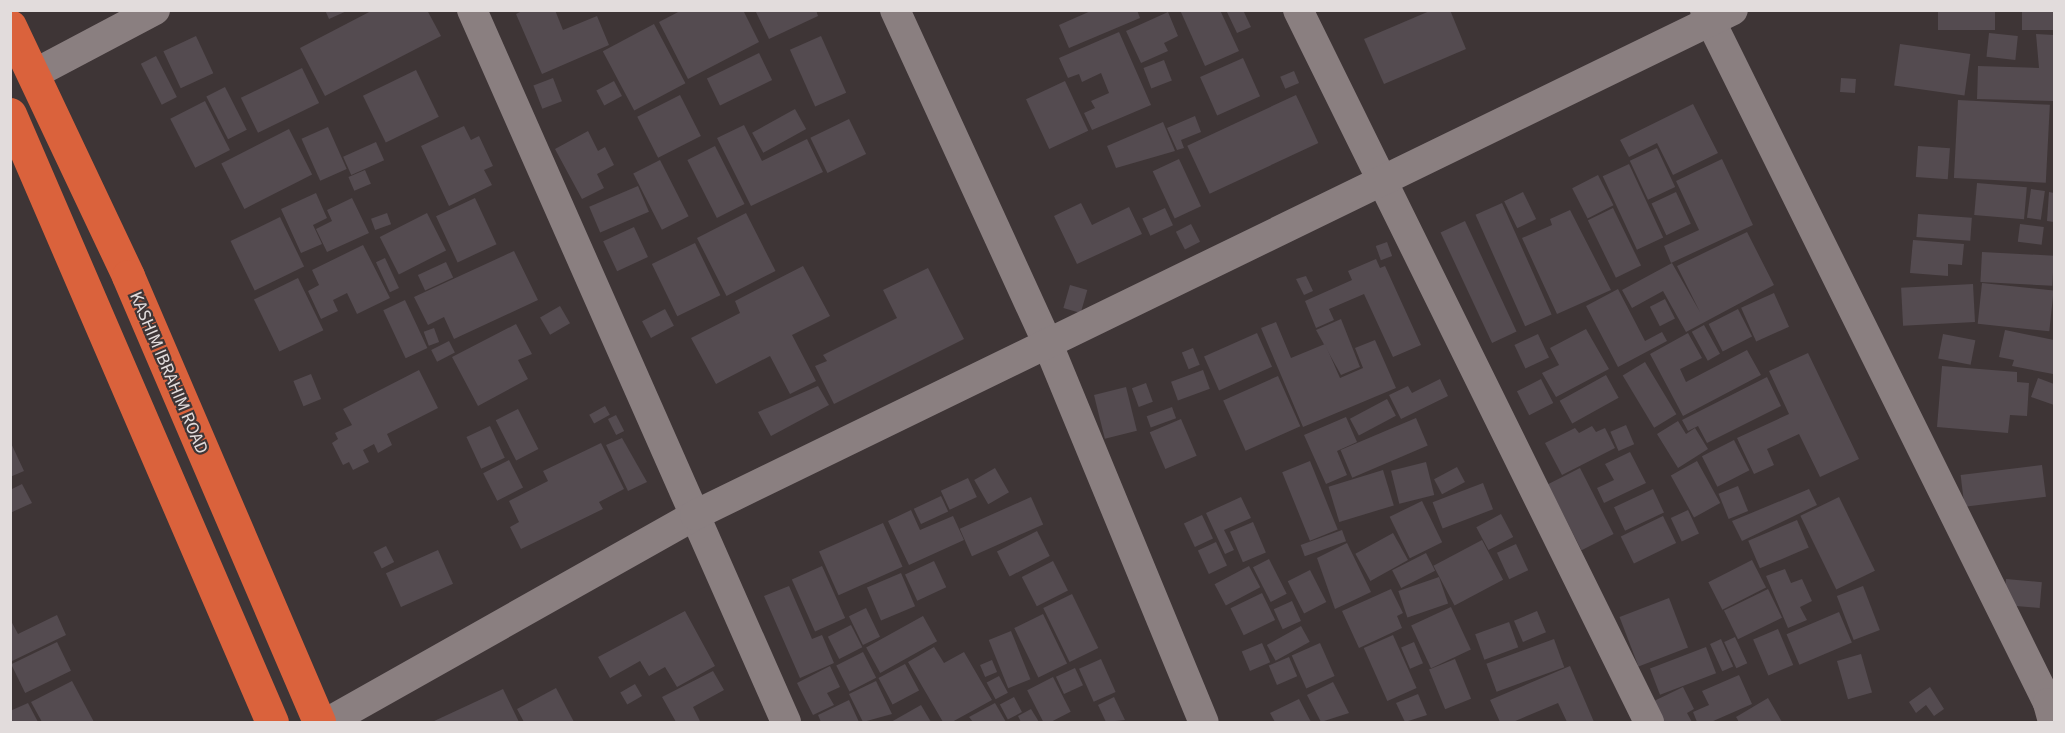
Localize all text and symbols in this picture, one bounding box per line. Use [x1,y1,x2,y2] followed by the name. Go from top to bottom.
[124,289,212,457] street label: KASHIM IBRAHIM ROAD

